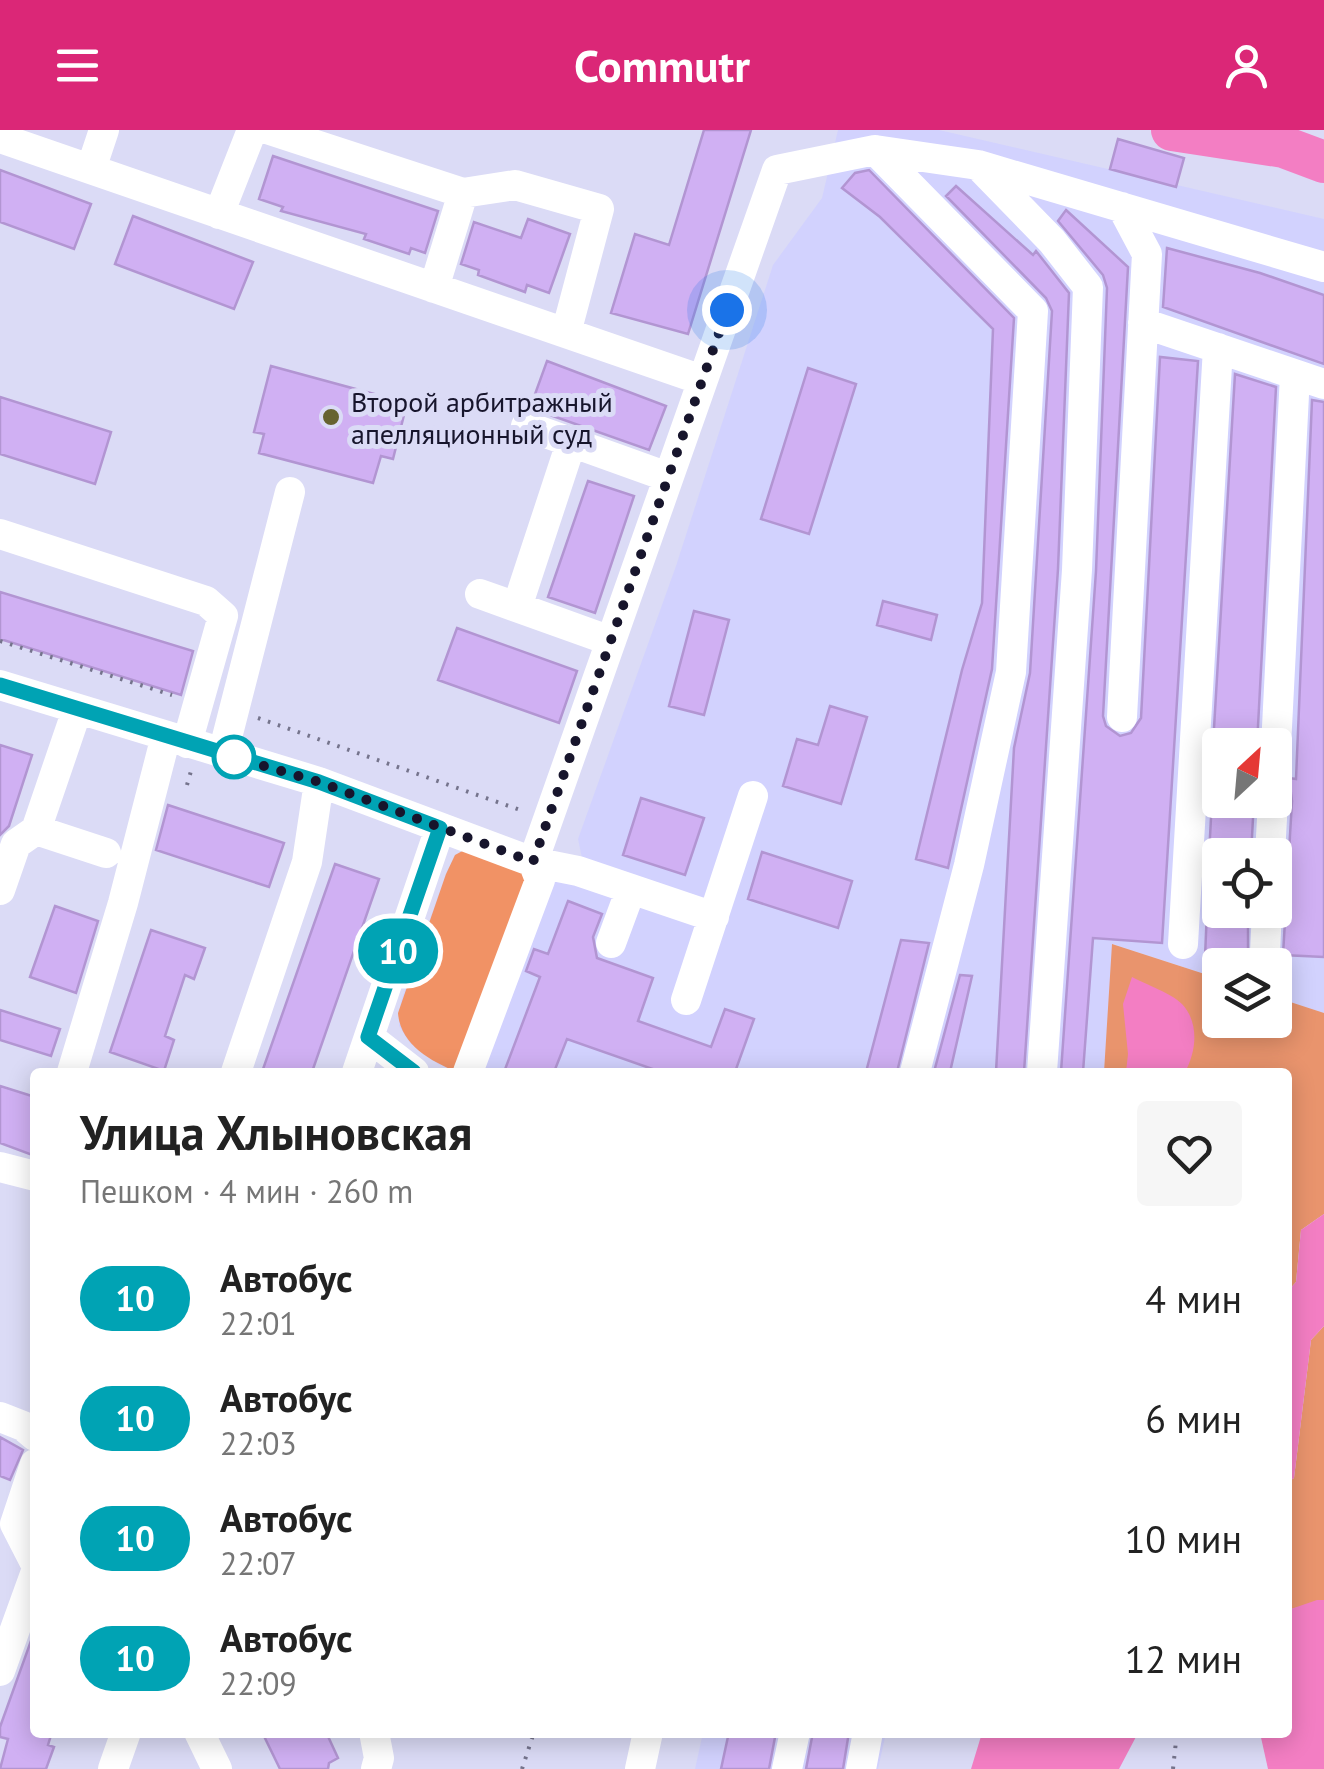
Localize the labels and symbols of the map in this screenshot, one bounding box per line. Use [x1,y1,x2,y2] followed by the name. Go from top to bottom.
[702,285,752,335] your location
[351,383,613,452] place label: Второй арбитражный апелляционный суд
[320,406,342,428] marker: Второй арбитражный апелляционный суд
[1202,728,1292,818] north arrow
[213,736,255,778] unlabelled marker
[353,918,443,984] line badge: 10

